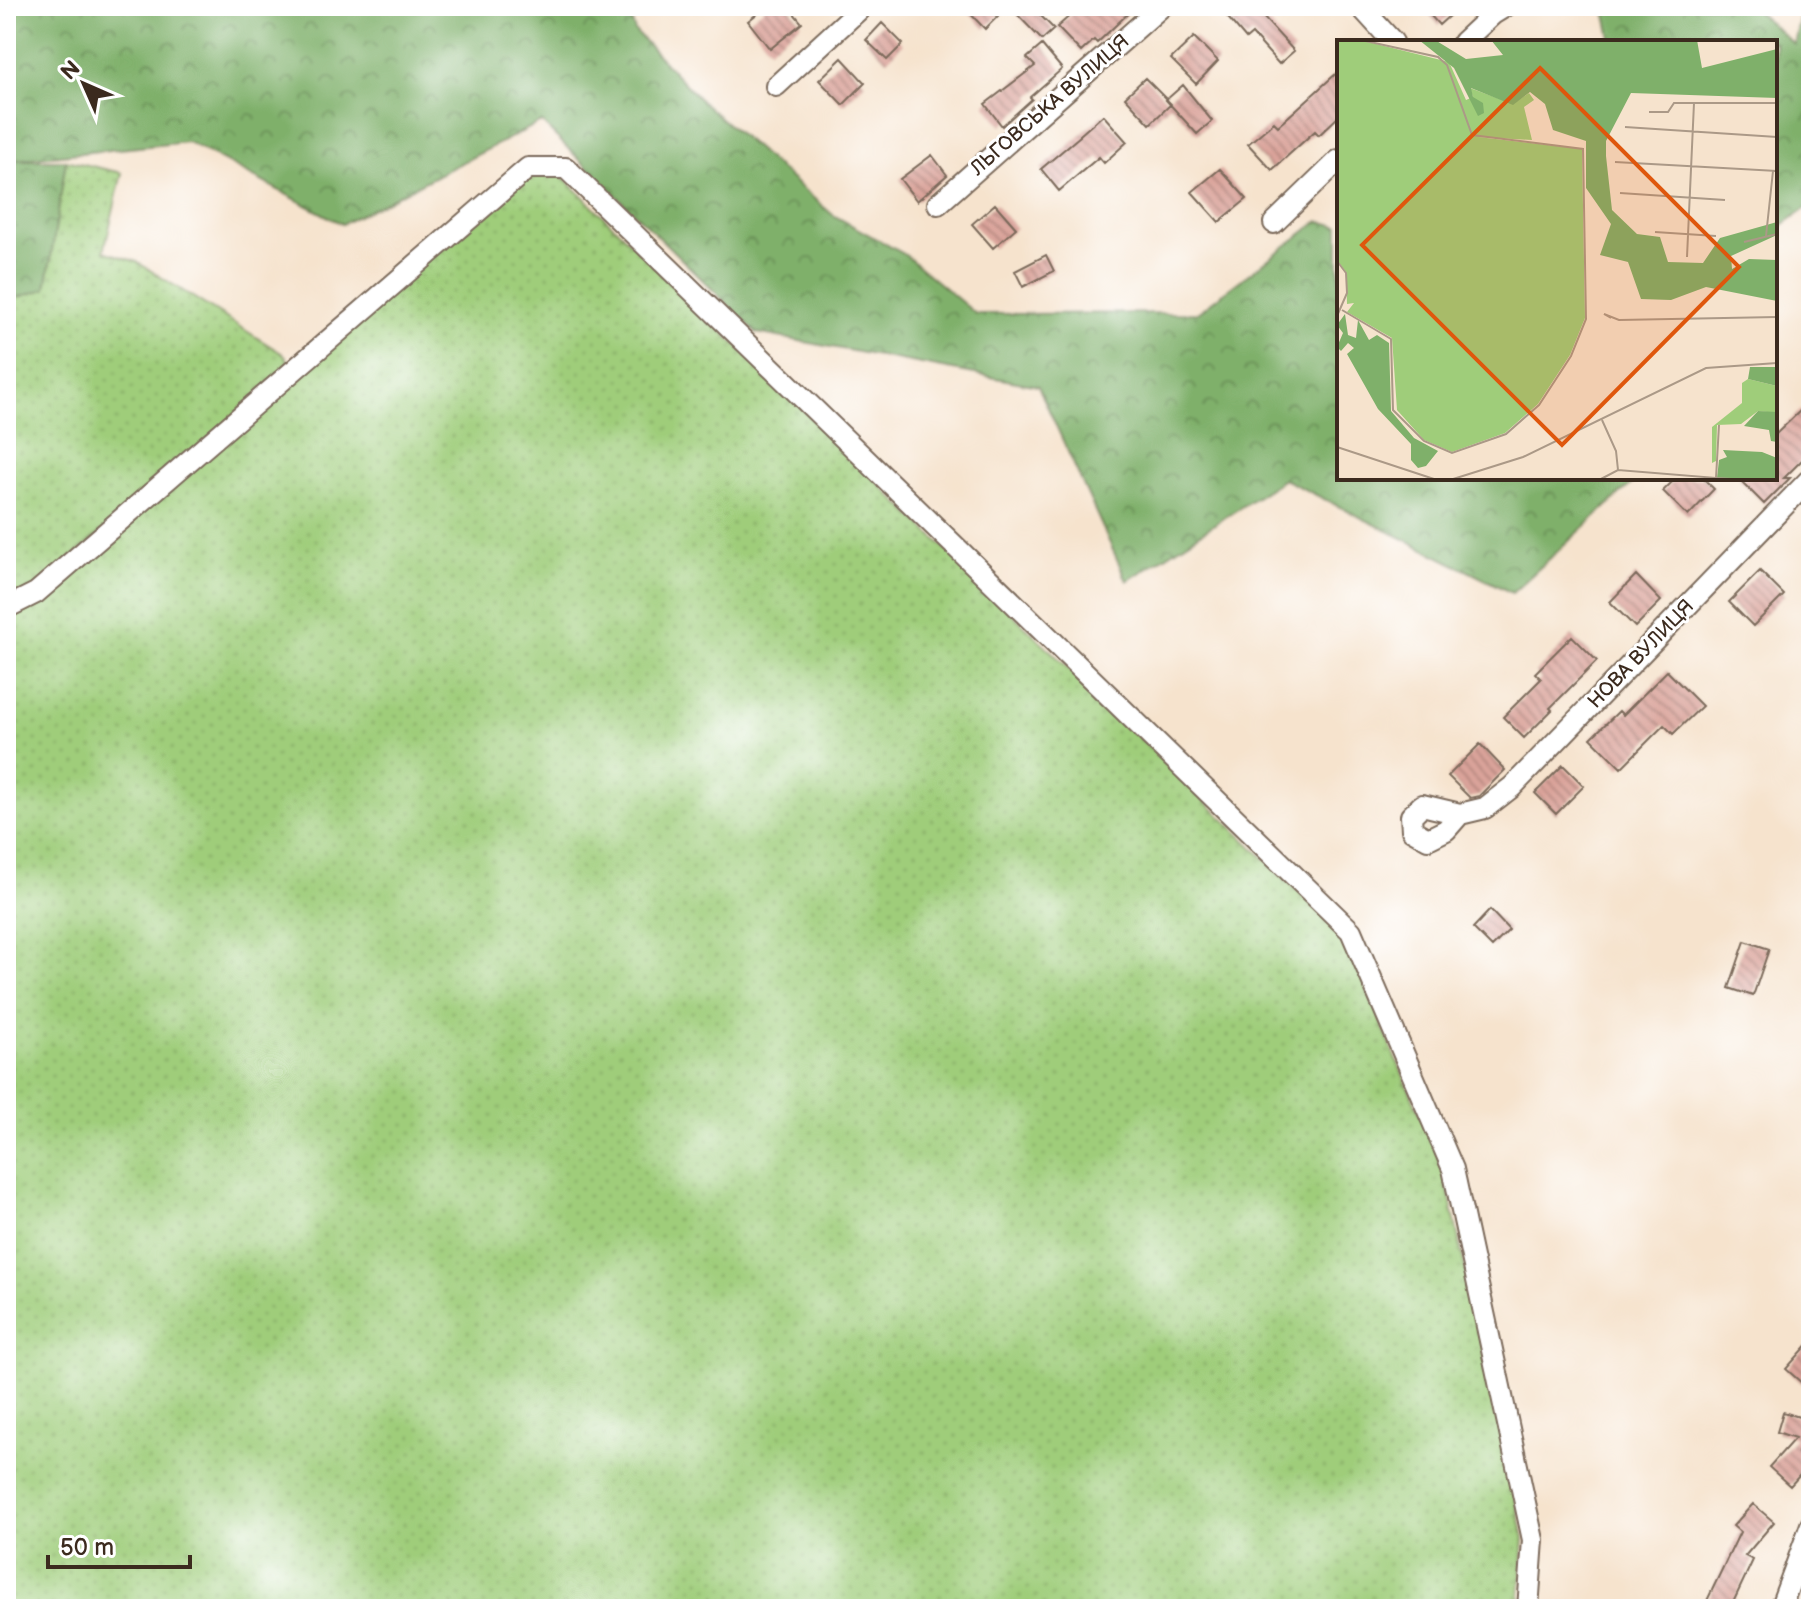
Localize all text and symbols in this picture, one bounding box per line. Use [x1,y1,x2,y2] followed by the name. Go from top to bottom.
[965,29,1134,181] street label: ЛЬГОВСЬКА ВУЛИЦЯ
[1337,40,1777,480] inset map
[44,44,124,124] north arrow
[56,56,86,86] text: N
[1583,595,1699,713] street label: НОВА ВУЛИЦЯ
[48,1519,190,1569] scale bar
[60,1533,114,1562] text: 50 m

